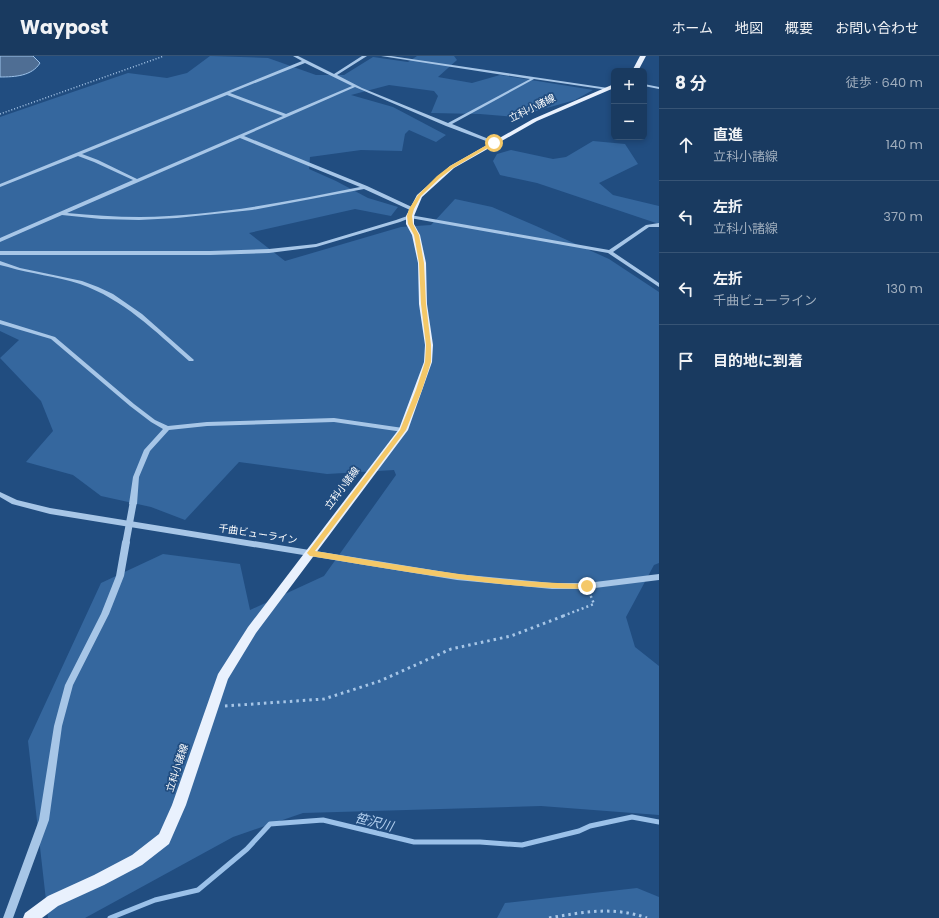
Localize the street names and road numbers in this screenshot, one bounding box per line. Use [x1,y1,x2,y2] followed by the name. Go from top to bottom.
[506,90,558,126] street label: 立科小諸線
[321,464,363,512] street label: 立科小諸線
[217,520,299,548] street label: 千曲ビューライン
[162,742,192,794] street label: 立科小諸線

